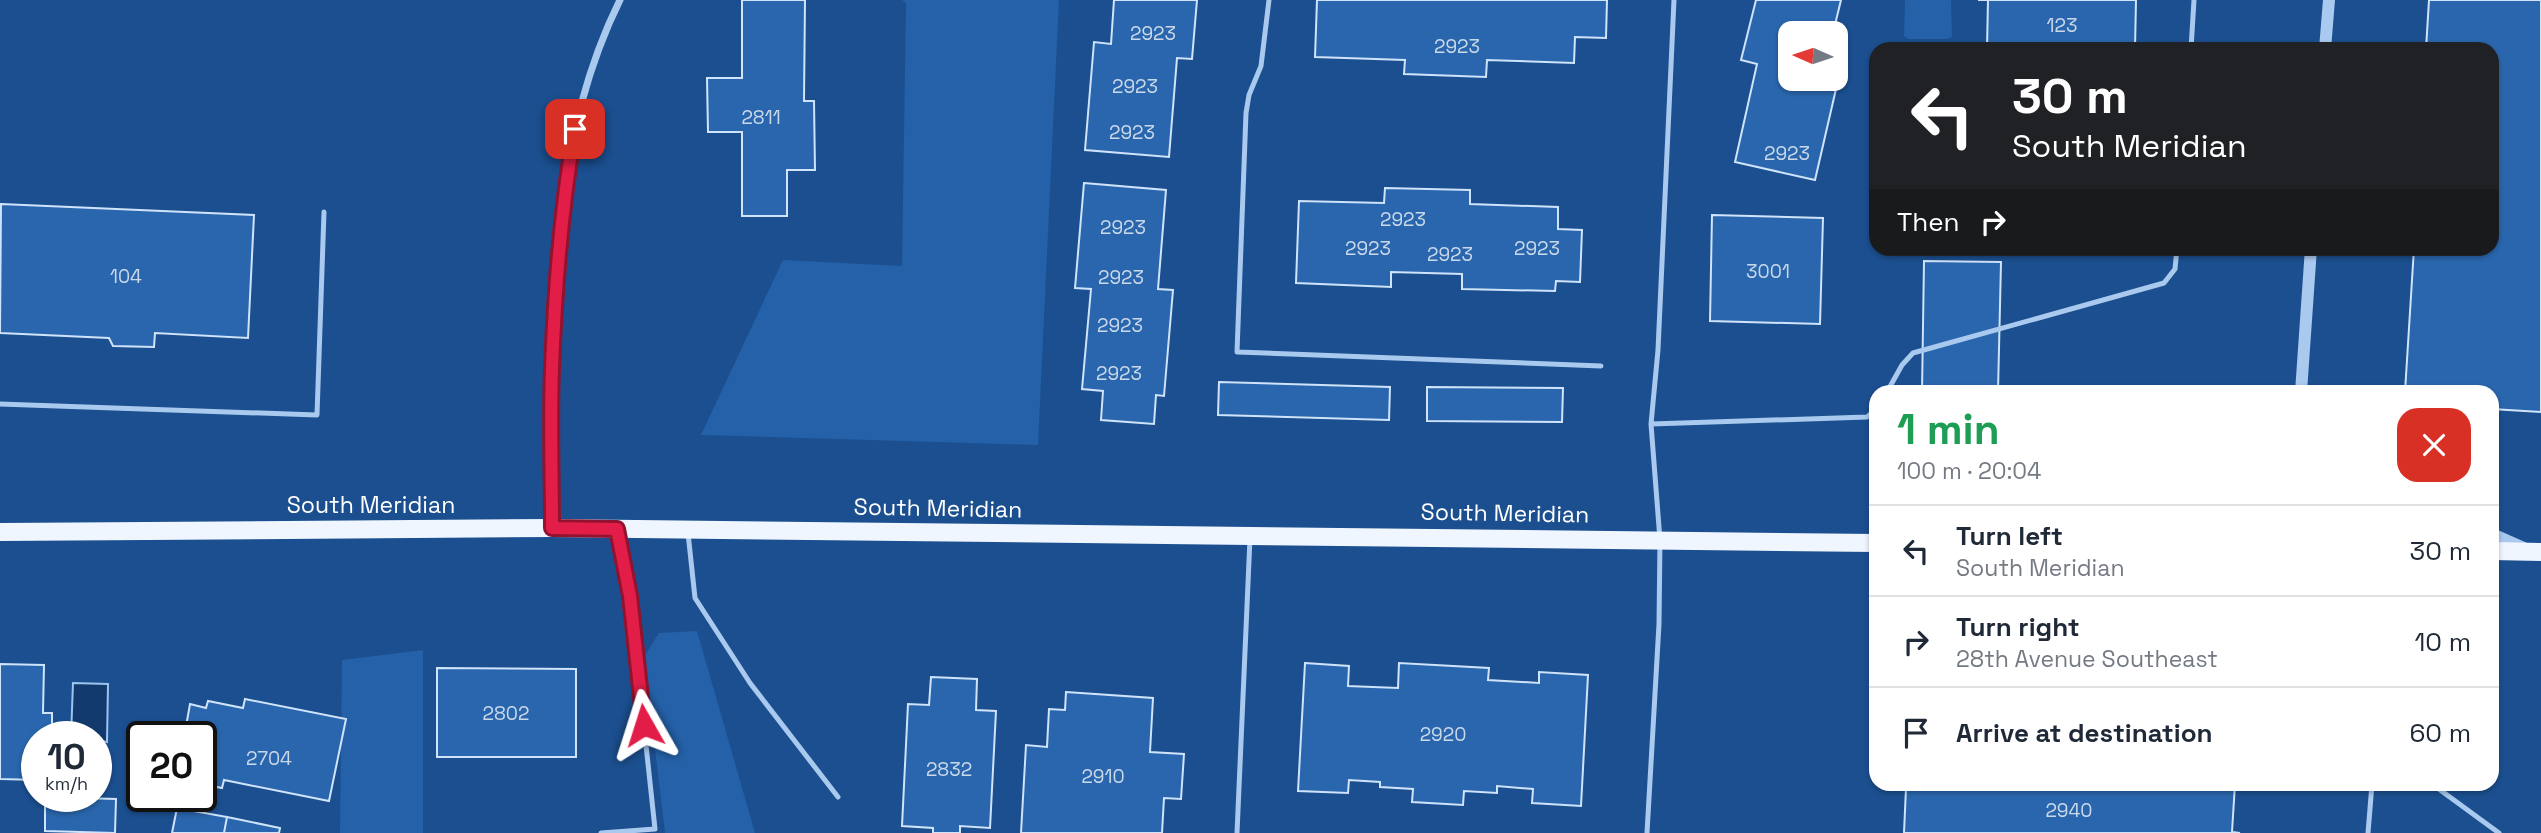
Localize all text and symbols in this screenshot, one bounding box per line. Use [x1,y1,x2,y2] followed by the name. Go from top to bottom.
[2047,13,2077,38] house number: 123
[1130,21,1176,46] house number: 2923
[1778,21,1848,91] north arrow
[1778,21,1848,91] map controls
[1434,34,1480,59] house number: 2923
[2012,65,2128,127] text: 30 m
[1897,70,1988,161] icon: left
[1112,74,1158,99] house number: 2923
[545,99,605,159] pin
[741,105,781,130] house number: 2811
[556,110,594,148] icon: arrive
[1109,120,1155,145] house number: 2923
[2012,126,2247,166] text: South Meridian
[1764,141,1810,166] house number: 2923
[1974,203,2012,241] icon: right
[1897,205,1960,239] text: Then
[1380,207,1426,232] house number: 2923
[1100,215,1146,240] house number: 2923
[1345,236,1391,261] house number: 2923
[1514,236,1560,261] house number: 2923
[1427,242,1473,267] house number: 2923
[1746,259,1790,284] house number: 3001
[110,264,142,289] house number: 104
[1098,265,1144,290] house number: 2923
[1097,313,1143,338] house number: 2923
[1096,361,1142,386] house number: 2923
[1897,403,2000,456] text: 1 min
[2397,408,2471,482] button: close
[1897,456,2041,486] text: 100 m · 20:04
[287,490,455,520] street label: South Meridian
[853,492,1023,524] street label: South Meridian
[1420,497,1590,529] street label: South Meridian
[1956,519,2063,553] text: Turn left
[1897,532,1935,570] icon: left
[2410,534,2471,568] text: 30 m
[1956,553,2125,583] text: South Meridian
[1956,610,2080,644] text: Turn right
[1897,623,1935,661] icon: right
[2414,625,2471,659] text: 10 m
[1956,644,2218,674] text: 28th Avenue Southeast
[607,688,681,762] position arrow
[483,701,529,726] house number: 2802
[1897,714,1935,752] icon: arrive
[1956,716,2213,750] text: Arrive at destination
[2409,716,2471,750] text: 60 m
[126,721,217,812] speed limit sign: 20
[1420,722,1466,747] house number: 2920
[47,735,86,779] text: 10
[246,746,292,771] house number: 2704
[926,757,972,782] house number: 2832
[1081,764,1125,789] house number: 2910
[45,772,88,795] text: km/h
[2045,798,2093,823] house number: 2940

